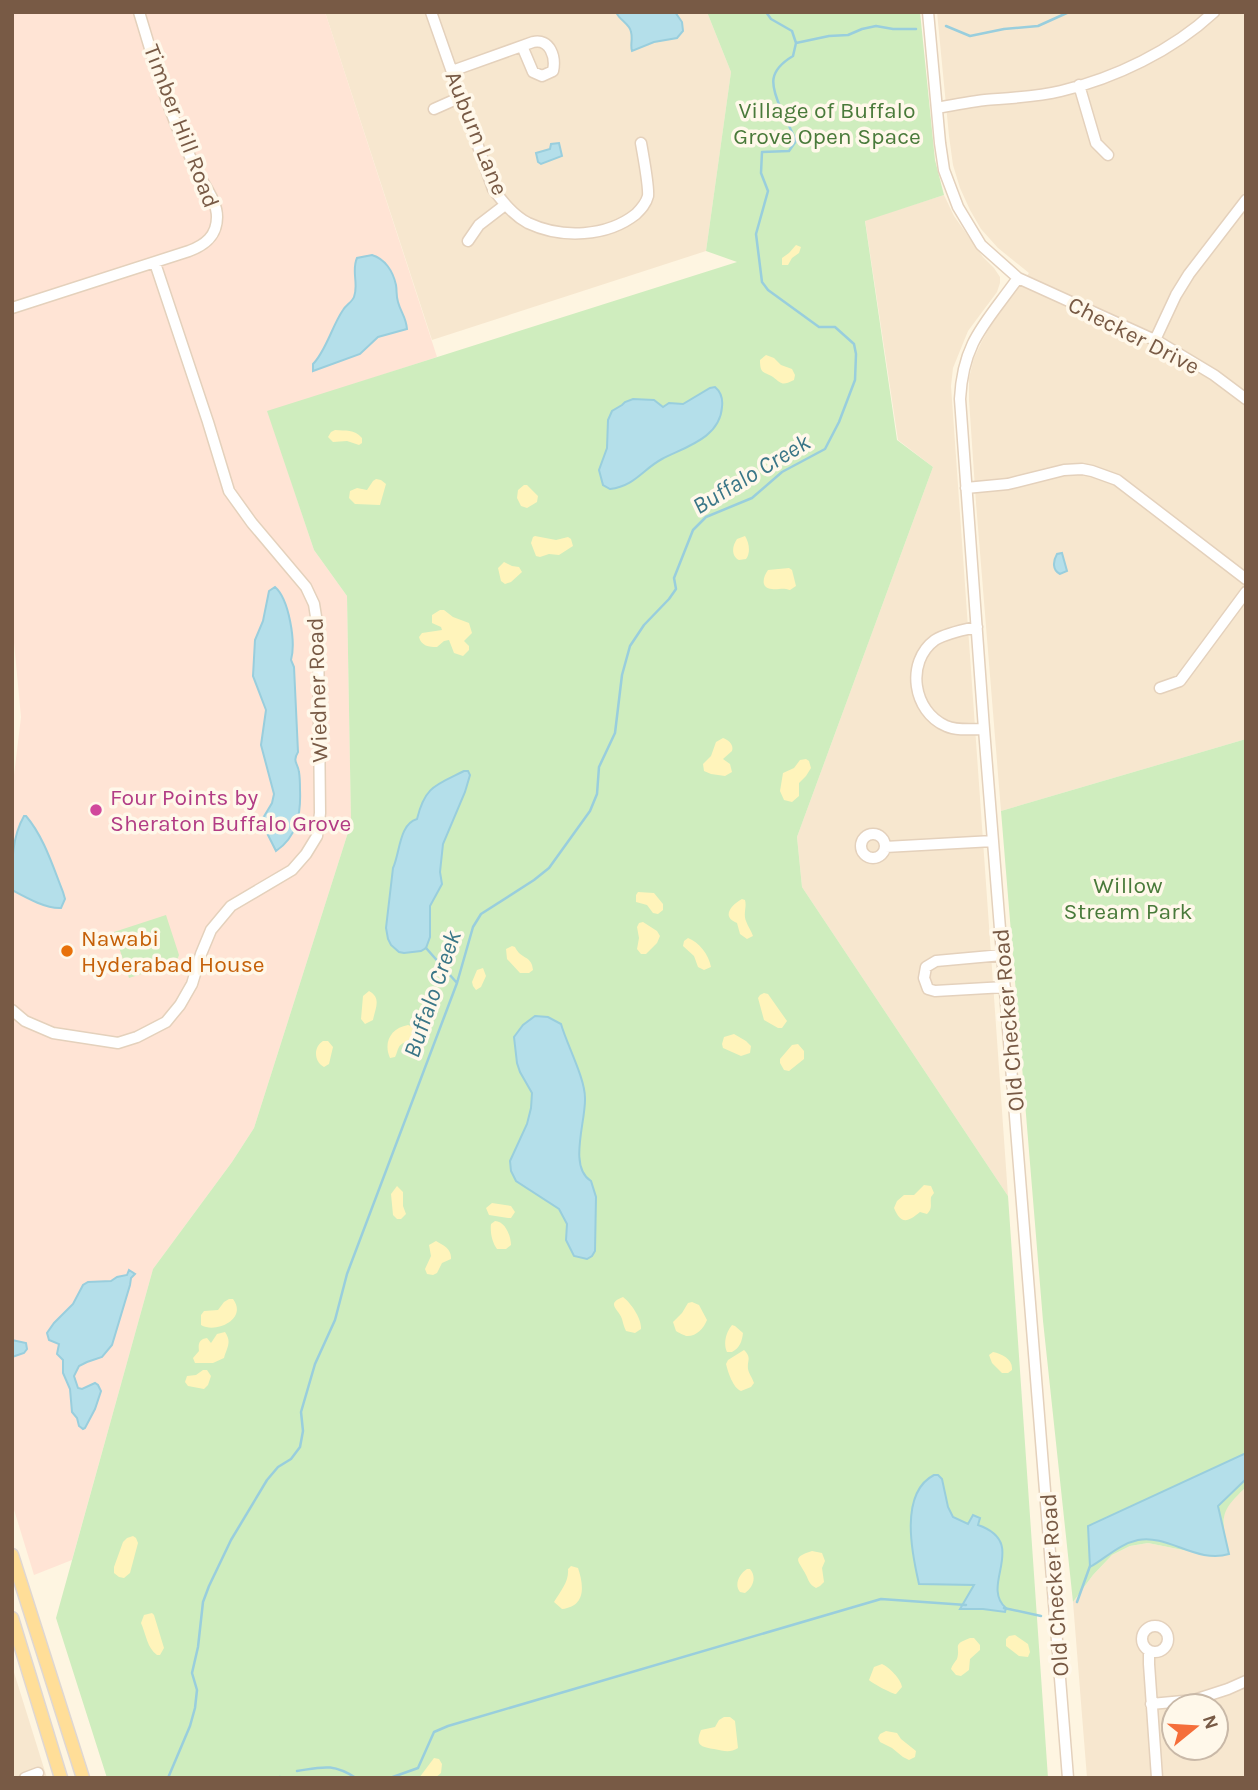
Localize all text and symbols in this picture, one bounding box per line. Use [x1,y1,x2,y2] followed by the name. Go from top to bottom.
[138,41,225,212] street label: Timber Hill Road
[439,67,514,199] street label: Auburn Lane
[733,97,921,150] park label: Village of Buffalo Grove Open Space
[1064,291,1204,380] street label: Checker Drive
[687,428,816,520] water label: Buffalo Creek
[301,617,334,763] street label: Wiedner Road
[110,784,351,837] place label: Four Points by Sheraton Buffalo Grove
[88,802,104,818] marker: Four Points by Sheraton Buffalo Grove
[1064,872,1193,925] park label: Willow Stream Park
[81,925,265,978] place label: Nawabi Hyderabad House
[397,926,467,1061] water label: Buffalo Creek
[987,927,1030,1113] street label: Old Checker Road
[59,943,75,959] marker: Nawabi Hyderabad House
[1035,1492,1074,1677] street label: Old Checker Road
[1160,1692,1230,1762] north arrow
[1198,1712,1223,1732] text: N

